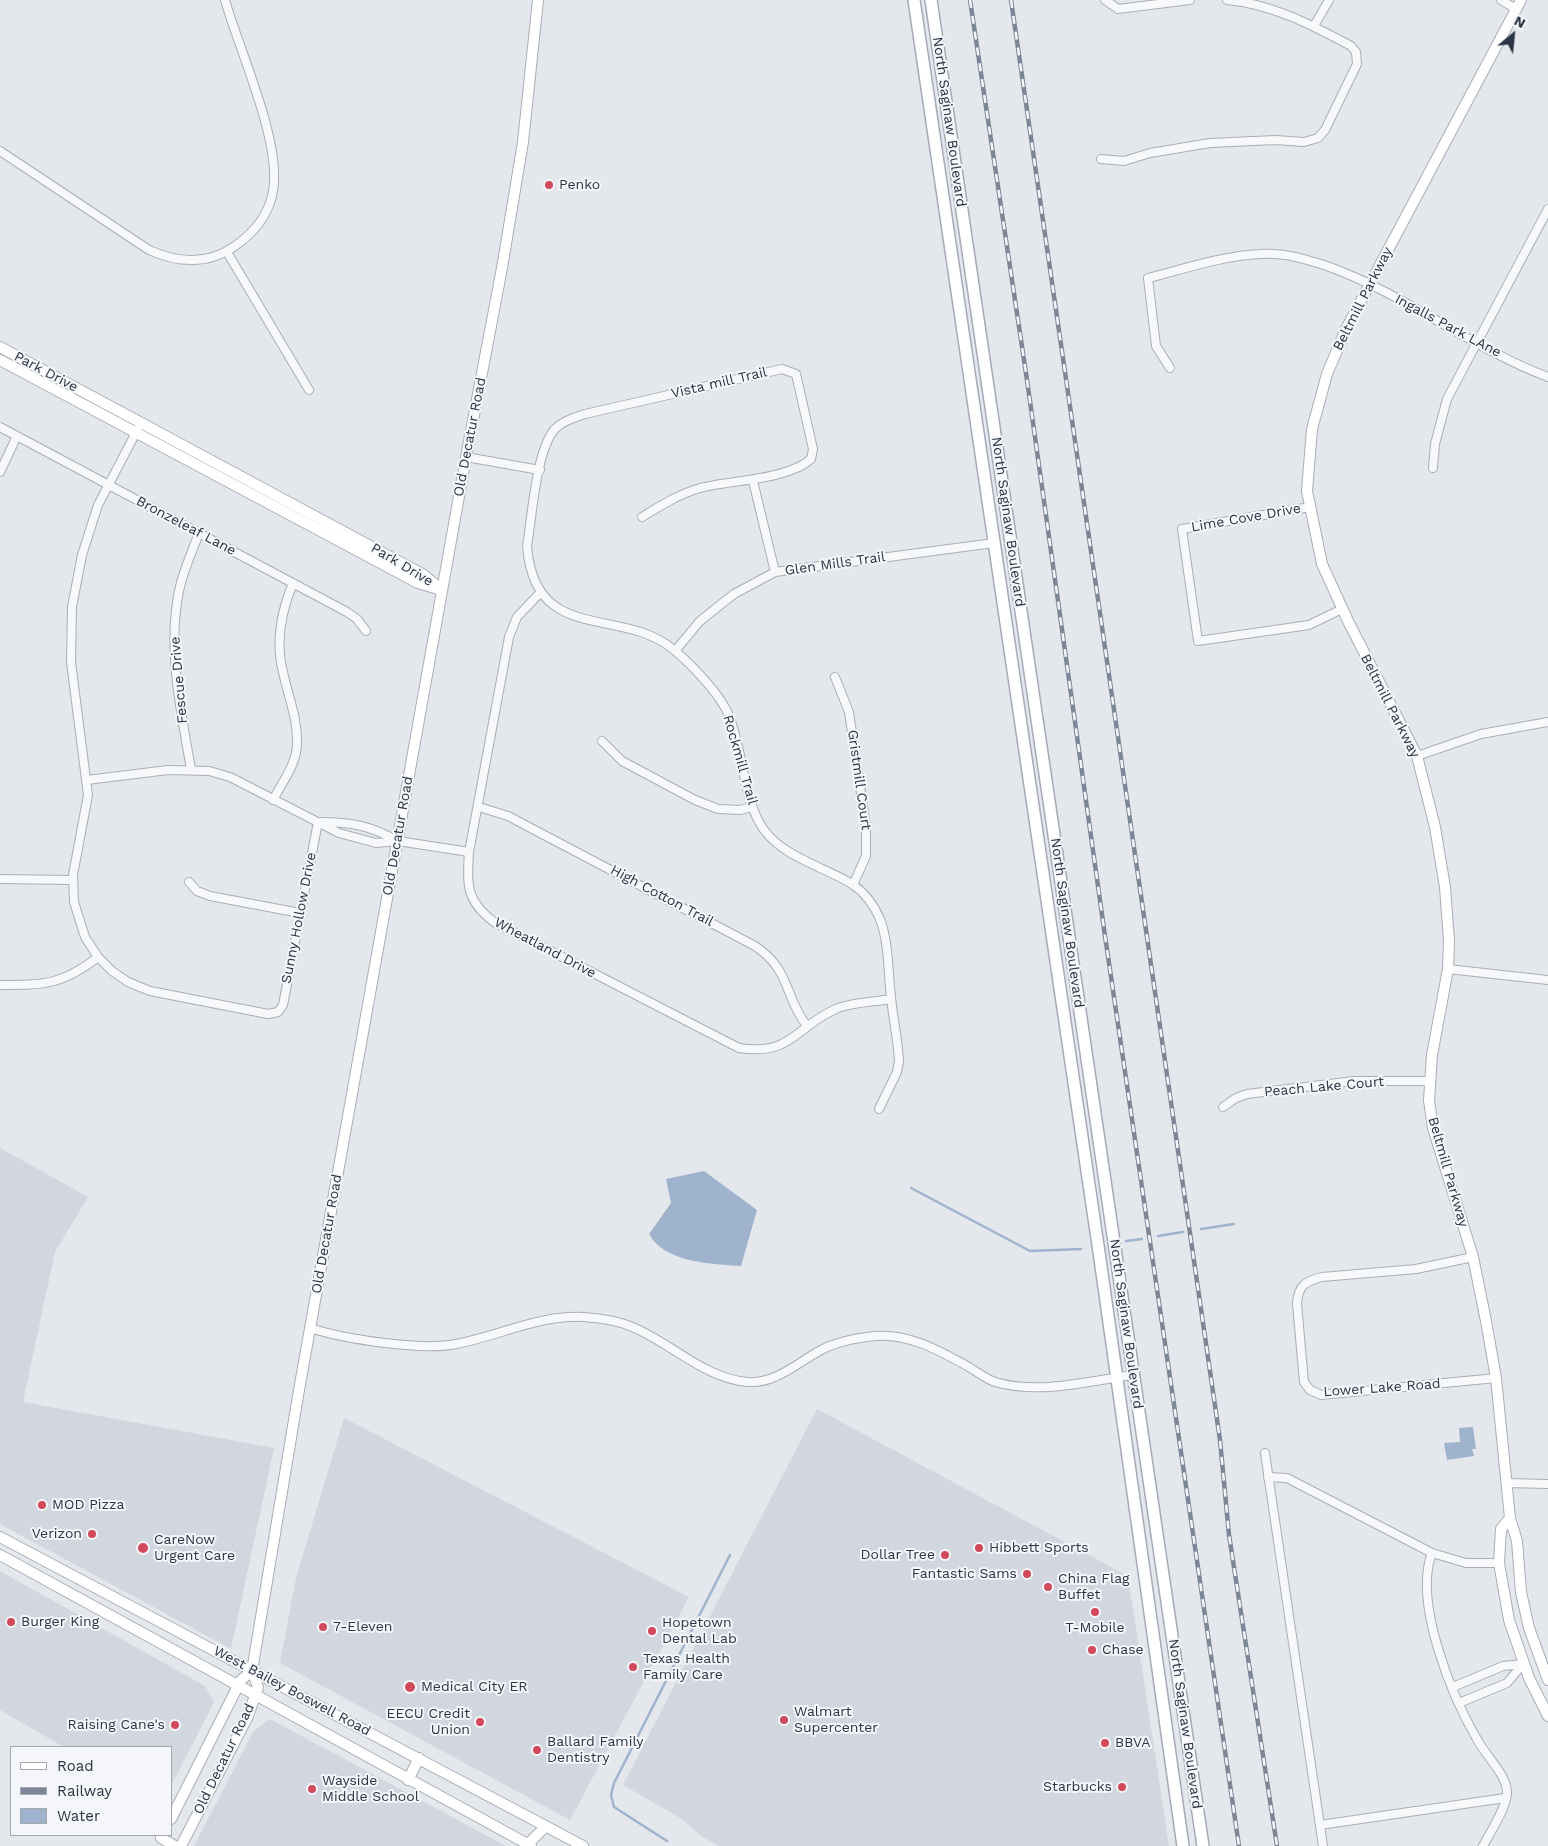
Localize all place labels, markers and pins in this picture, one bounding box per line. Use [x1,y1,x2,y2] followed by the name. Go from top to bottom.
[559,177,600,193] place label: Penko
[543,179,555,191] marker: Penko
[52,1497,124,1513] place label: MOD Pizza
[36,1499,48,1511] marker: MOD Pizza
[32,1526,82,1542] place label: Verizon
[86,1528,98,1540] marker: Verizon
[154,1532,235,1564] place label: CareNow Urgent Care
[989,1540,1089,1556] place label: Hibbett Sports
[136,1541,150,1555] marker: CareNow Urgent Care
[973,1542,985,1554] marker: Hibbett Sports
[860,1547,935,1563] place label: Dollar Tree
[939,1549,951,1561] marker: Dollar Tree
[912,1566,1017,1582] place label: Fantastic Sams
[1021,1568,1033,1580] marker: Fantastic Sams
[1058,1571,1130,1604] place label: China Flag Buffet
[1042,1581,1054,1593] marker: China Flag Buffet
[1089,1606,1101,1618] marker: T-Mobile
[21,1614,99,1630] place label: Burger King
[662,1615,737,1648] place label: Hopetown Dental Lab
[5,1616,17,1628] marker: Burger King
[333,1619,392,1635] place label: 7-Eleven
[1065,1620,1125,1636] place label: T-Mobile
[317,1621,329,1633] marker: 7-Eleven
[646,1625,658,1637] marker: Hopetown Dental Lab
[1102,1642,1144,1658] place label: Chase
[1086,1644,1098,1656] marker: Chase
[643,1651,730,1684] place label: Texas Health Family Care
[627,1661,639,1673] marker: Texas Health Family Care
[421,1679,528,1695] place label: Medical City ER
[403,1680,417,1694] marker: Medical City ER
[794,1704,878,1736] place label: Walmart Supercenter
[387,1706,470,1738] place label: EECU Credit Union
[778,1714,790,1726] marker: Walmart Supercenter
[474,1716,486,1728] marker: EECU Credit Union
[68,1717,165,1733] place label: Raising Cane's
[169,1719,181,1731] marker: Raising Cane's
[547,1734,644,1766] place label: Ballard Family Dentistry
[1115,1735,1151,1751] place label: BBVA
[1099,1737,1111,1749] marker: BBVA
[531,1744,543,1756] marker: Ballard Family Dentistry
[322,1773,419,1805] place label: Wayside Middle School
[1043,1779,1112,1795] place label: Starbucks
[1116,1781,1128,1793] marker: Starbucks
[306,1783,318,1795] marker: Wayside Middle School

